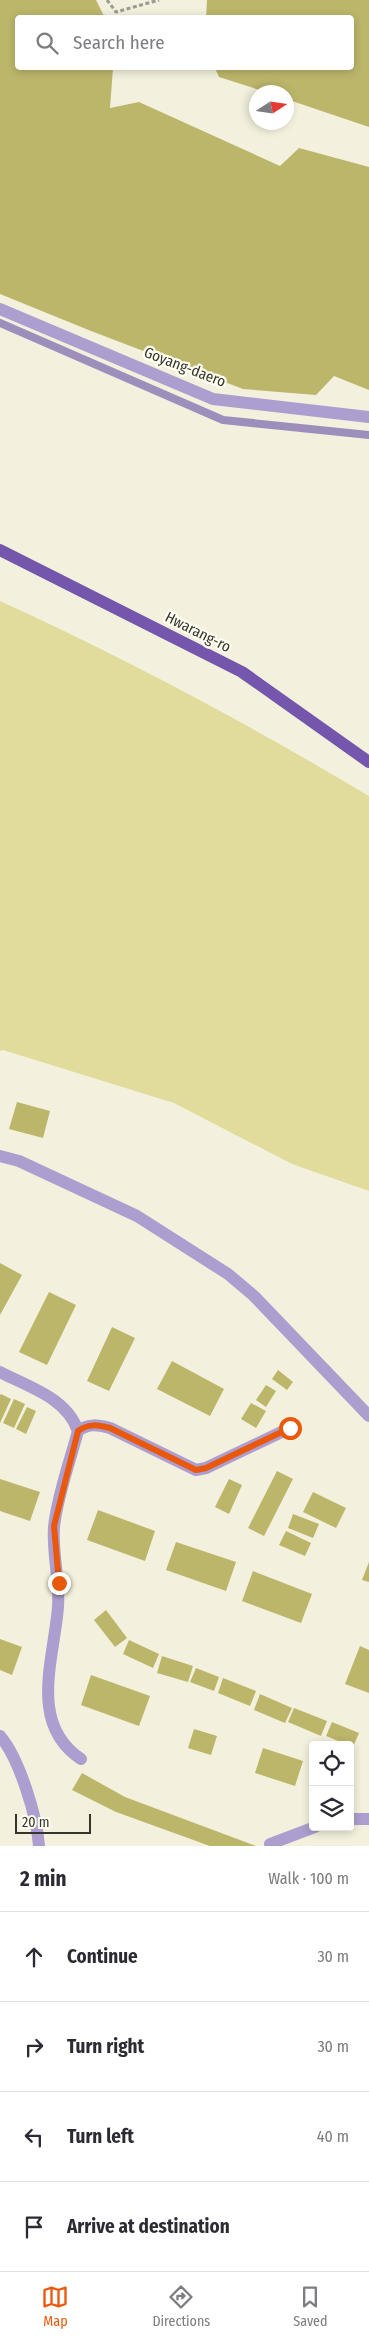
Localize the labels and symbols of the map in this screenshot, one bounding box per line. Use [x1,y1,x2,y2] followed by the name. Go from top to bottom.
[249,85,294,130] north arrow
[142,343,229,391] street label: Goyang-daero
[162,608,234,656] street label: Hwarang-ro
[279,1417,302,1440] route start
[48,1572,71,1595] route end
[15,1811,91,1834] scale bar

